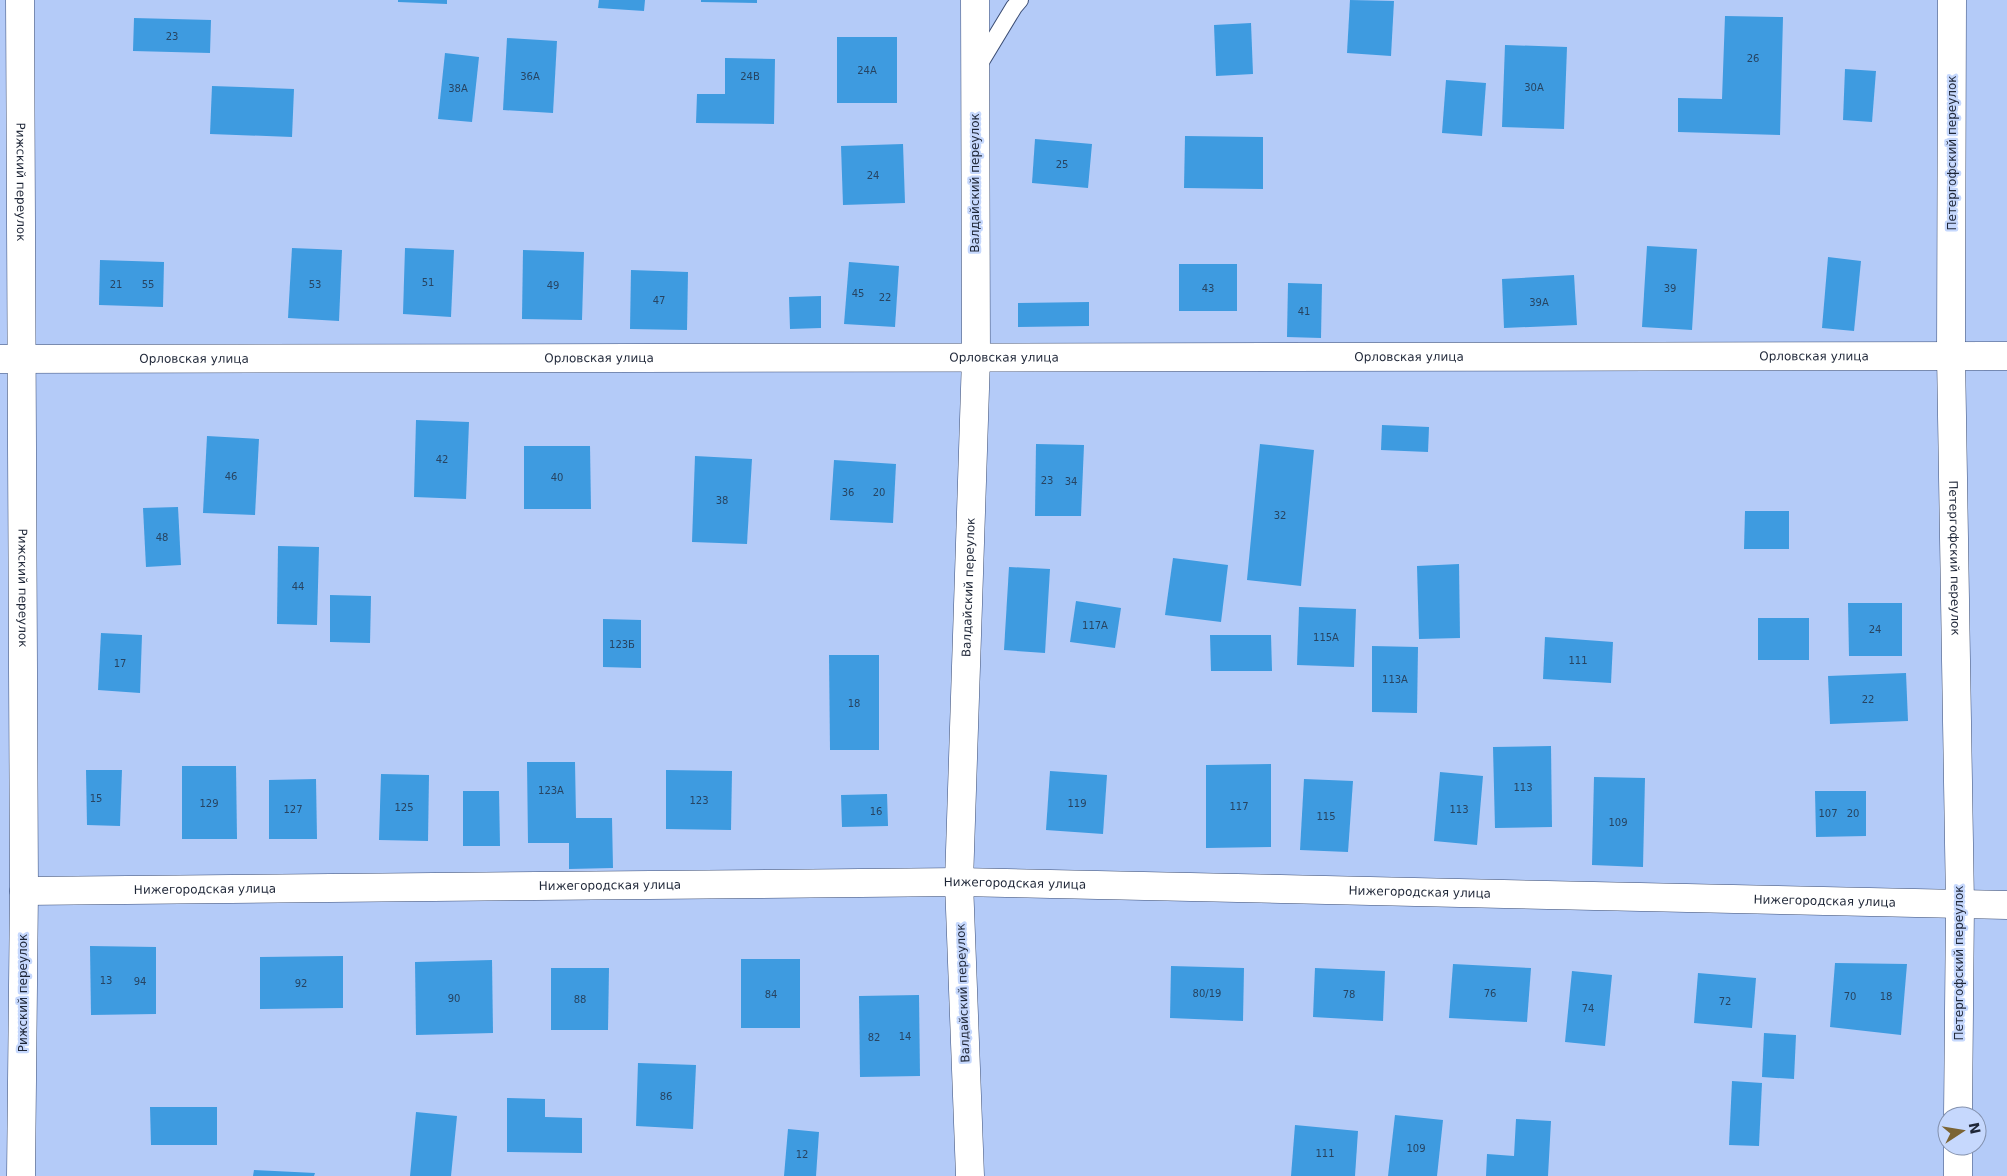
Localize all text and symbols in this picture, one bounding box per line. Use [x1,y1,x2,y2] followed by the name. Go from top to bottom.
[166,31,178,42] house number: 23
[1747,53,1759,64] house number: 26
[857,65,877,76] house number: 24А
[520,71,540,82] house number: 36А
[740,71,760,82] house number: 24В
[1945,75,1959,231] street label: Петергофский переулок
[1524,82,1544,93] house number: 30А
[448,83,468,94] house number: 38А
[968,113,982,253] street label: Валдайский переулок
[14,123,28,241] street label: Рижский переулок
[1056,159,1068,170] house number: 25
[867,170,879,181] house number: 24
[422,277,434,288] house number: 51
[110,279,122,290] house number: 21
[142,279,154,290] house number: 55
[309,279,321,290] house number: 53
[547,280,559,291] house number: 49
[1202,283,1214,294] house number: 43
[1664,283,1676,294] house number: 39
[852,288,864,299] house number: 45
[879,292,891,303] house number: 22
[653,295,665,306] house number: 47
[1529,297,1549,308] house number: 39А
[1298,306,1310,317] house number: 41
[1759,349,1869,363] street label: Орловская улица
[949,350,1059,365] street label: Орловская улица
[1354,350,1464,364] street label: Орловская улица
[544,351,654,365] street label: Орловская улица
[139,352,249,366] street label: Орловская улица
[436,454,448,465] house number: 42
[225,471,237,482] house number: 46
[551,472,563,483] house number: 40
[1041,475,1053,486] house number: 23
[1065,476,1077,487] house number: 34
[1946,480,1963,636] street label: Петергофский переулок
[842,487,854,498] house number: 36
[873,487,885,498] house number: 20
[716,495,728,506] house number: 38
[1274,510,1286,521] house number: 32
[959,517,978,657] street label: Валдайский переулок
[15,529,30,647] street label: Рижский переулок
[156,532,168,543] house number: 48
[292,581,304,592] house number: 44
[1082,620,1108,631] house number: 117А
[1869,624,1881,635] house number: 24
[1313,632,1339,643] house number: 115А
[609,639,635,650] house number: 123Б
[1568,655,1588,666] house number: 111
[114,658,126,669] house number: 17
[1382,674,1408,685] house number: 113А
[1862,694,1874,705] house number: 22
[848,698,860,709] house number: 18
[1513,782,1533,793] house number: 113
[538,785,564,796] house number: 123А
[90,793,102,804] house number: 15
[689,795,709,806] house number: 123
[199,798,219,809] house number: 129
[1067,798,1087,809] house number: 119
[1229,801,1249,812] house number: 117
[394,802,414,813] house number: 125
[283,804,303,815] house number: 127
[1449,804,1469,815] house number: 113
[870,806,882,817] house number: 16
[1818,808,1838,819] house number: 107
[1847,808,1859,819] house number: 20
[1316,811,1336,822] house number: 115
[1608,817,1628,828] house number: 109
[944,875,1086,892] street label: Нижегородская улица
[539,878,681,893] street label: Нижегородская улица
[134,882,276,897] street label: Нижегородская улица
[1349,884,1491,901] street label: Нижегородская улица
[1952,885,1966,1041] street label: Петергофский переулок
[1753,892,1896,910] street label: Нижегородская улица
[954,923,972,1063] street label: Валдайский переулок
[16,934,30,1052] street label: Рижский переулок
[100,975,112,986] house number: 13
[134,976,146,987] house number: 94
[295,978,307,989] house number: 92
[1193,988,1221,999] house number: 80/19
[1484,988,1496,999] house number: 76
[765,989,777,1000] house number: 84
[1343,989,1355,1000] house number: 78
[1844,991,1856,1002] house number: 70
[1880,991,1892,1002] house number: 18
[448,993,460,1004] house number: 90
[574,994,586,1005] house number: 88
[1719,996,1731,1007] house number: 72
[1582,1003,1594,1014] house number: 74
[899,1031,911,1042] house number: 14
[868,1032,880,1043] house number: 82
[660,1091,672,1102] house number: 86
[1937,1106,1987,1156] north arrow
[1966,1121,1984,1136] text: N
[1406,1143,1426,1154] house number: 109
[1315,1148,1335,1159] house number: 111
[796,1149,808,1160] house number: 12

